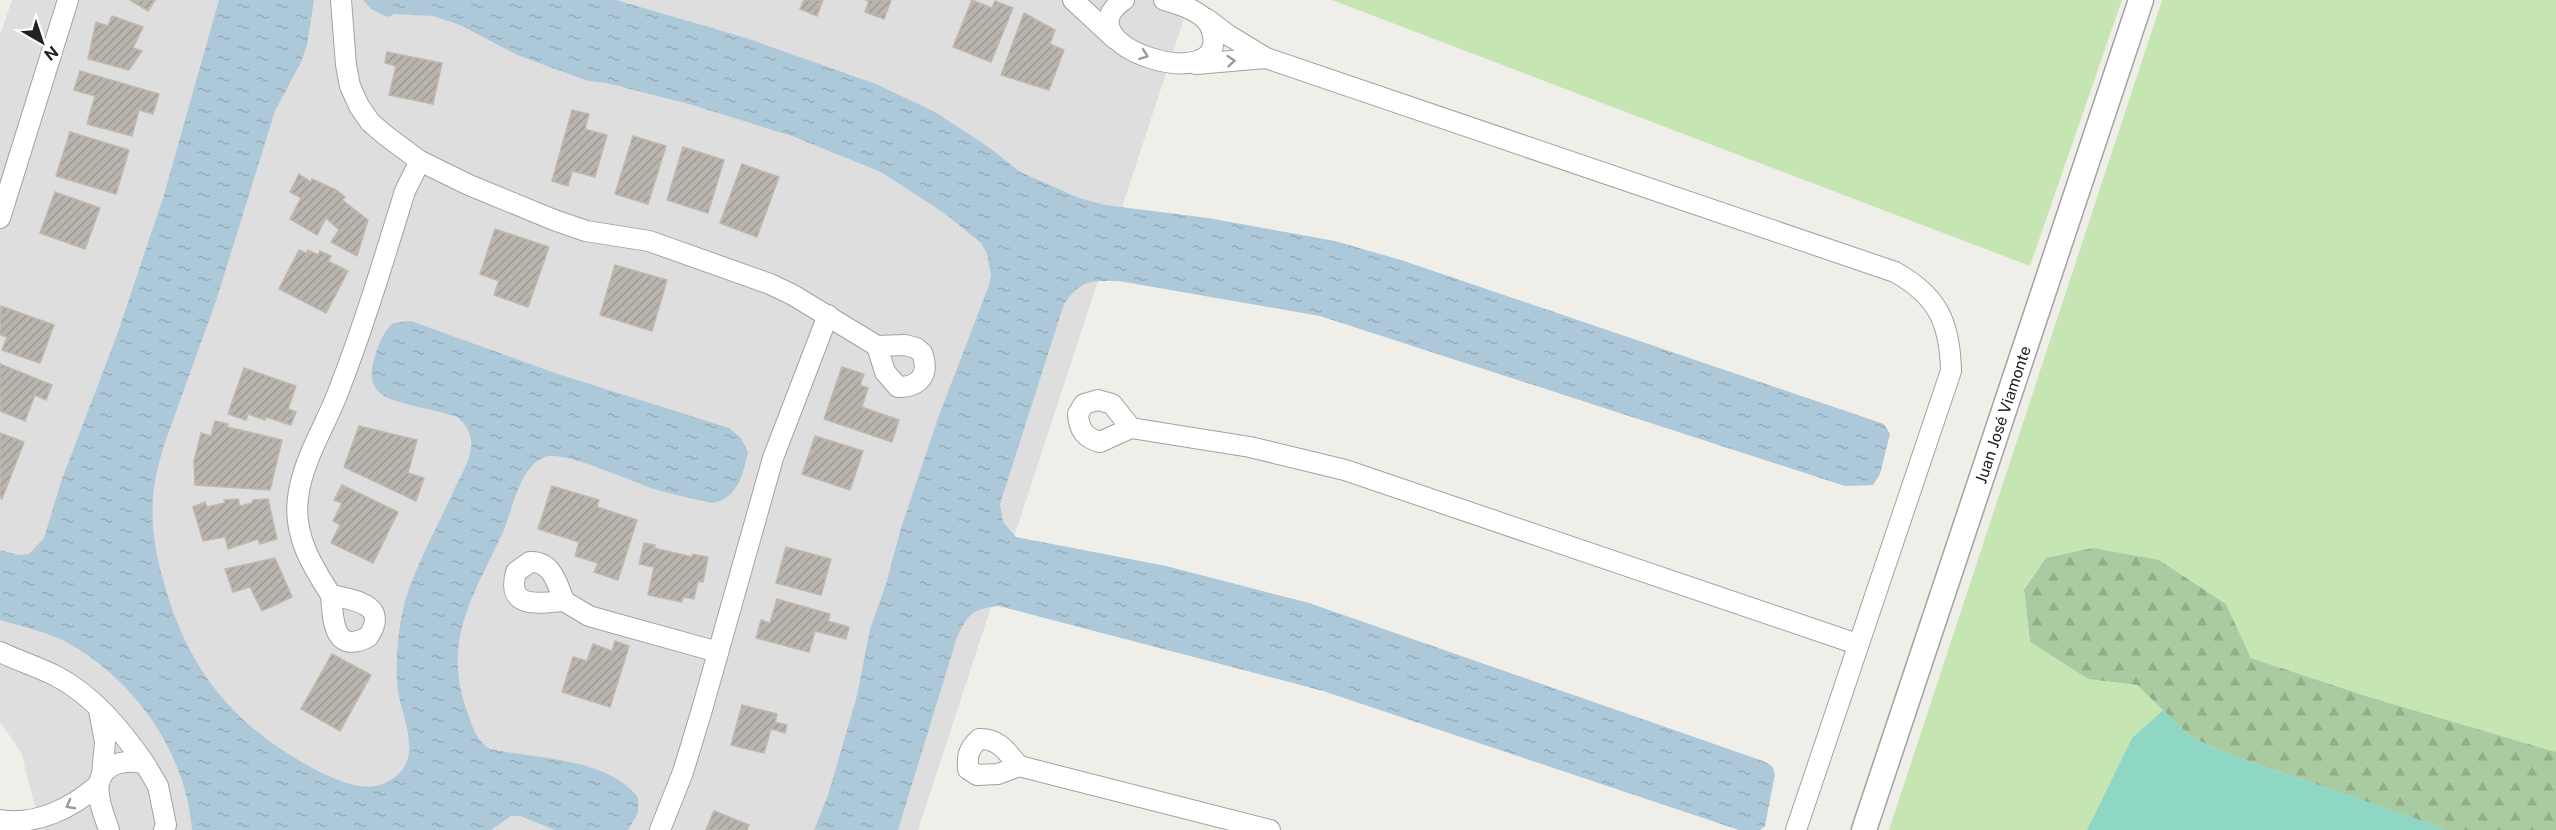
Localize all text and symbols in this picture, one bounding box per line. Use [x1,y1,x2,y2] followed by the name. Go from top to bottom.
[12,12,72,72] north arrow
[40,42,62,65] text: N
[1138,48,1149,61] one-way arrow
[1226,55,1235,68] one-way arrow
[1971,343,2034,486] street label: Juan José Viamonte
[66,798,77,809] one-way arrow

